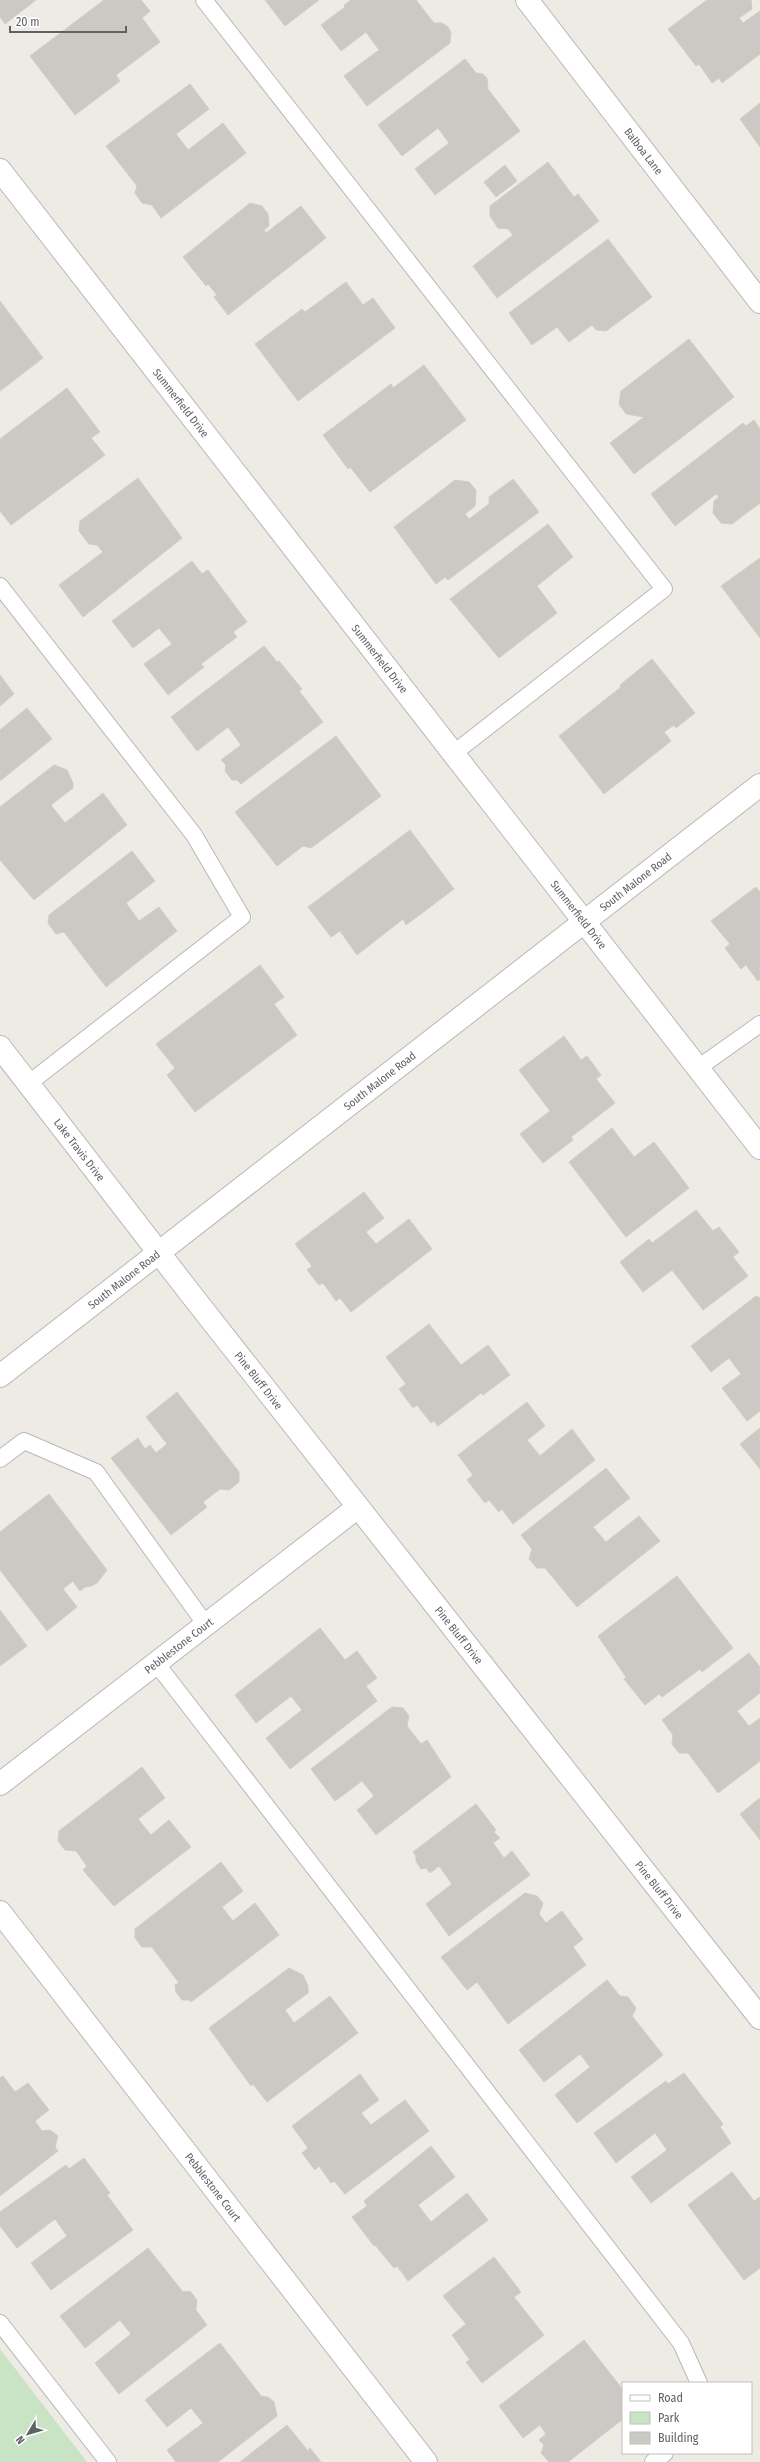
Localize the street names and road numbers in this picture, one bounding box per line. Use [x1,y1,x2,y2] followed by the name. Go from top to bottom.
[622,125,666,177] street label: Balboa Lane
[150,366,212,440] street label: Summerfield Drive
[349,622,411,696] street label: Summerfield Drive
[597,850,674,914] street label: South Malone Road
[548,878,609,951] street label: Summerfield Drive
[341,1049,418,1113] street label: South Malone Road
[51,1116,108,1184] street label: Lake Travis Drive
[85,1248,162,1312] street label: South Malone Road
[232,1349,285,1412] street label: Pine Bluff Drive
[432,1604,486,1667] street label: Pine Bluff Drive
[142,1615,216,1676] street label: Pebblestone Court
[633,1858,686,1921] street label: Pine Bluff Drive
[183,2150,244,2224] street label: Pebblestone Court

